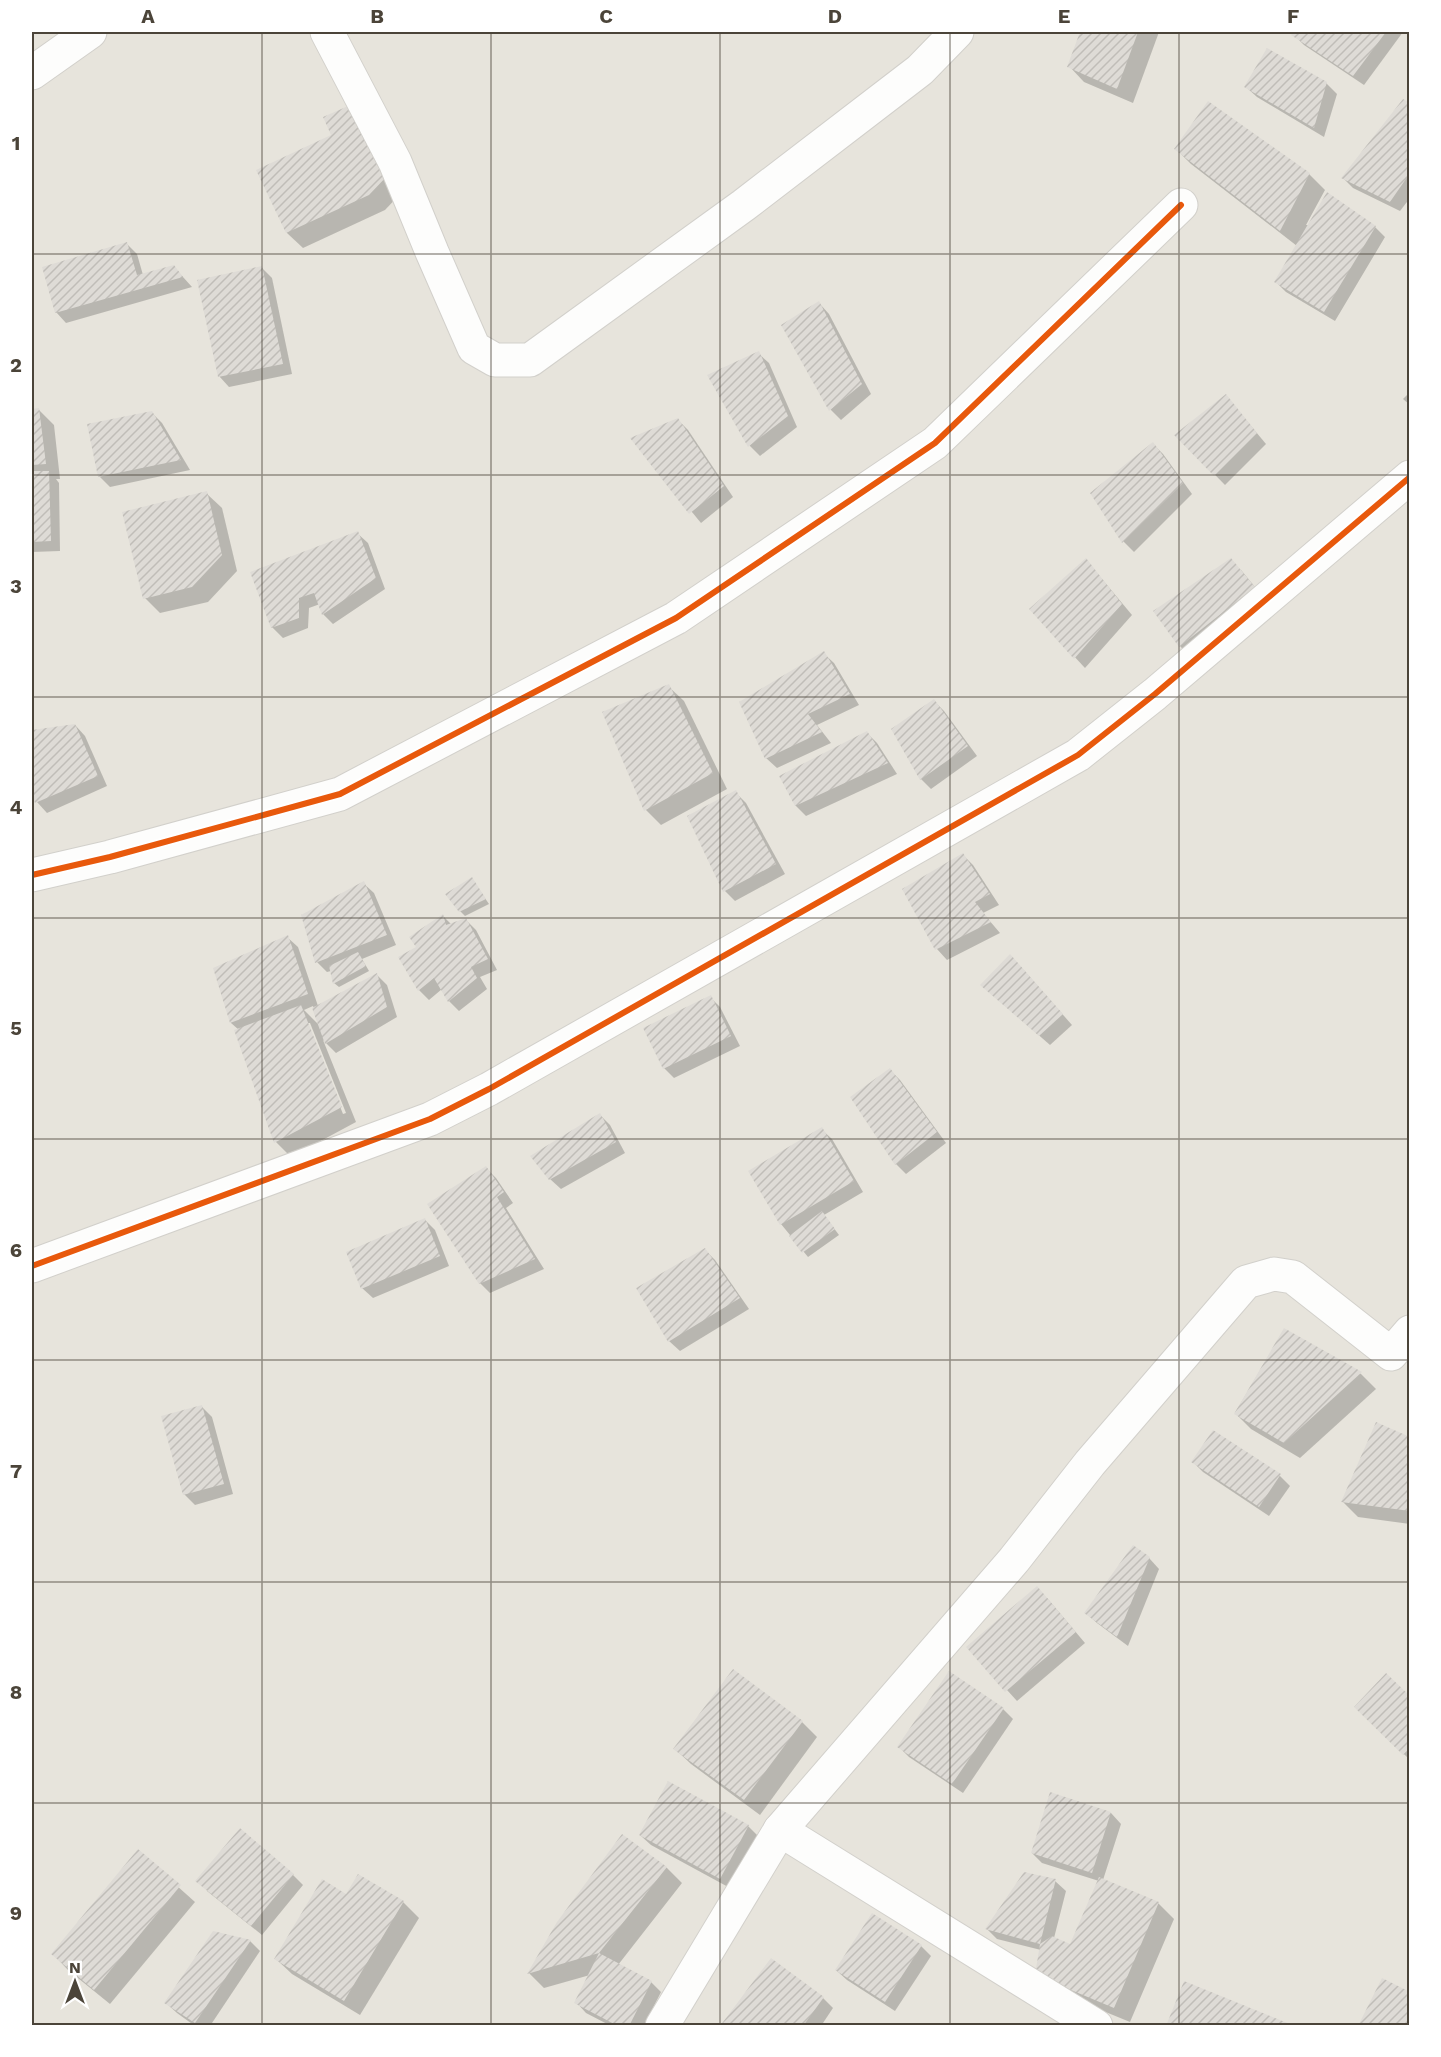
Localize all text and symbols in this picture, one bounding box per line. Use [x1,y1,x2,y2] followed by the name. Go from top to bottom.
[141,4,155,28] text: A
[370,4,384,28] text: B
[599,4,613,28] text: C
[828,4,842,28] text: D
[1058,4,1070,28] text: E
[1287,4,1299,28] text: F
[12,131,20,155] text: 1
[10,353,22,377] text: 2
[10,574,22,598] text: 3
[10,795,23,819] text: 4
[10,1016,22,1040] text: 5
[10,1238,22,1262] text: 6
[10,1459,22,1483] text: 7
[10,1680,22,1704] text: 8
[10,1901,22,1925] text: 9
[45,1952,105,2012] north arrow
[69,1958,81,1977] text: N

